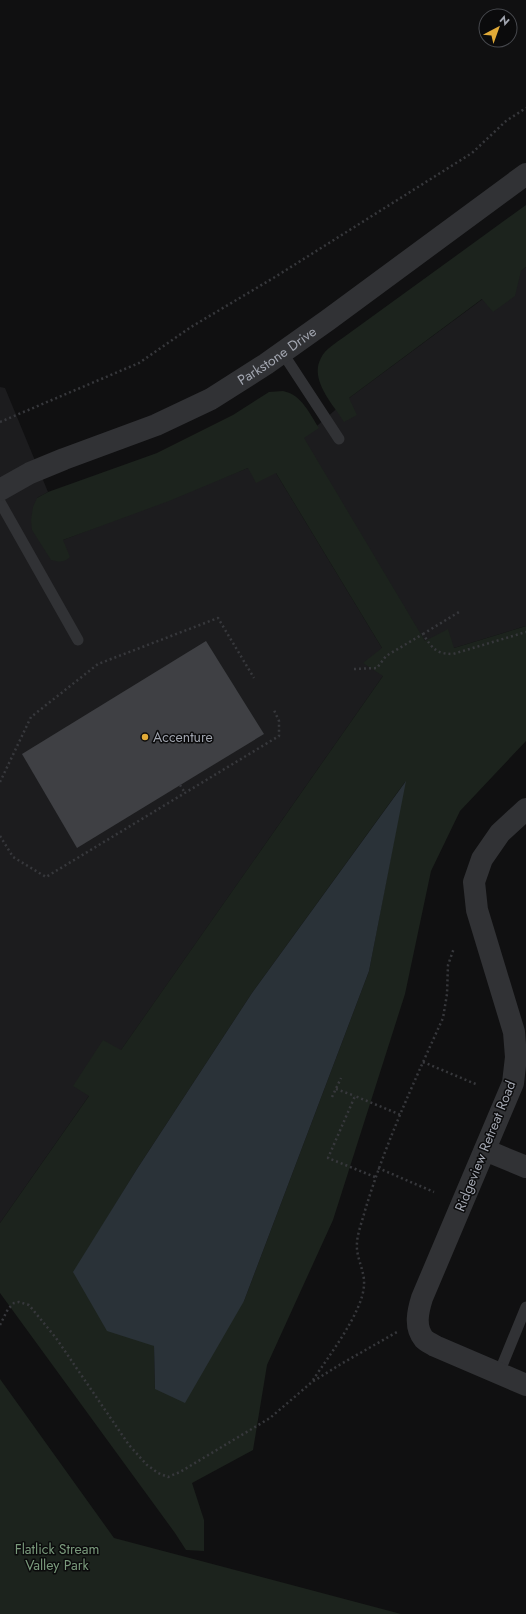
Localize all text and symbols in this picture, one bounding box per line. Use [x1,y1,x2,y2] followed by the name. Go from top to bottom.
[478,8,518,48] north arrow
[496,12,513,29] text: N
[233,321,320,390] street label: Parkstone Drive
[153,727,213,747] place label: Accenture
[140,732,150,742] marker: Accenture
[450,1078,520,1214] street label: Ridgeview Retreat Road
[15,1539,99,1575] park label: Flatlick Stream Valley Park

